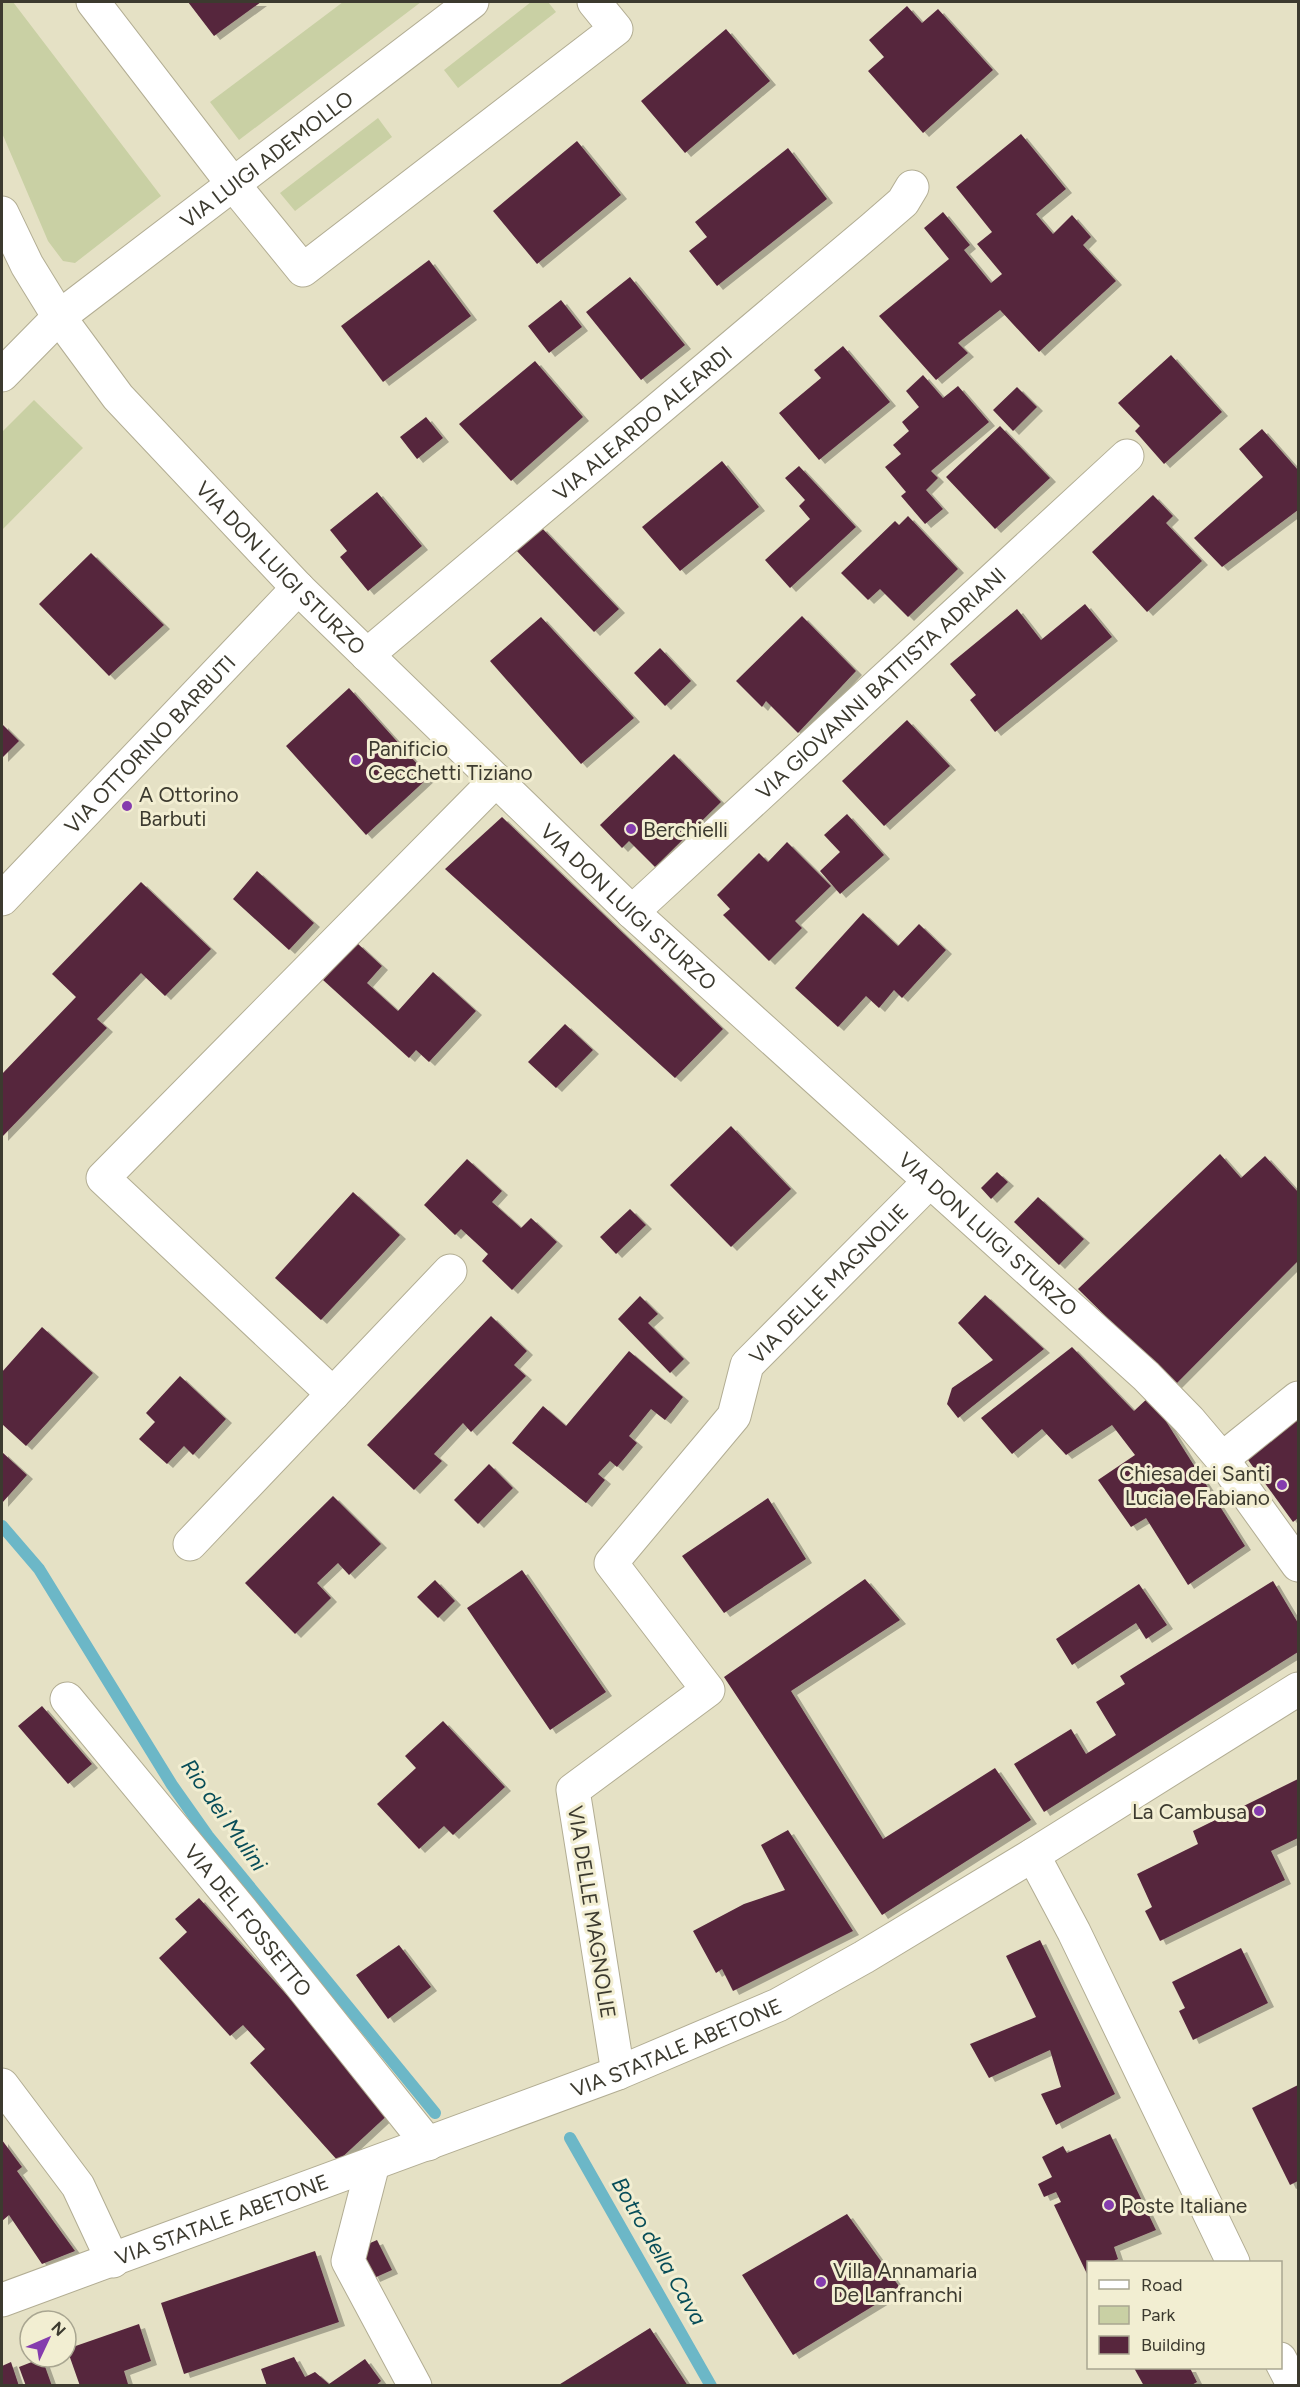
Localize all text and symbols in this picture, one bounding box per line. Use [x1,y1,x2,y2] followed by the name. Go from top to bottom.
[175,85,358,233] street label: VIA LUIGI ADEMOLLO
[548,341,736,505] street label: VIA ALEARDO ALEARDI
[191,476,371,659] street label: VIA DON LUIGI STURZO
[751,562,1011,804] street label: VIA GIOVANNI BATTISTA ADRIANI
[59,650,240,838] street label: VIA OTTORINO BARBUTI
[368,736,533,785] place label: Panificio Cecchetti Tiziano
[349,753,363,767] marker: Panificio Cecchetti Tiziano
[139,782,239,831] place label: A Ottorino Barbuti
[120,799,134,813] marker: A Ottorino Barbuti
[643,817,728,842] place label: Berchielli
[536,818,722,995] street label: VIA DON LUIGI STURZO
[624,822,638,836] marker: Berchielli
[894,1147,1083,1321] street label: VIA DON LUIGI STURZO
[744,1198,913,1368] street label: VIA DELLE MAGNOLIE
[1119,1461,1270,1510] place label: Chiesa dei Santi Lucia e Fabiano
[1275,1478,1289,1492] marker: Chiesa dei Santi Lucia e Fabiano
[175,1754,273,1877] water label: Rio dei Mulini
[1132,1799,1247,1824] place label: La Cambusa
[563,1804,621,2020] street label: VIA DELLE MAGNOLIE
[1252,1804,1266,1818] marker: La Cambusa
[180,1839,317,2001] street label: VIA DEL FOSSETTO
[567,1993,785,2102] street label: VIA STATALE ABETONE
[111,2168,332,2270] street label: VIA STATALE ABETONE
[606,2172,712,2330] water label: Botro della Cava
[1121,2193,1247,2218] place label: Poste Italiane
[1102,2198,1116,2212] marker: Poste Italiane
[833,2258,977,2307] place label: Villa Annamaria De Lanfranchi
[1087,2261,1282,2369] legend
[1141,2274,1182,2296] text: Road
[814,2275,828,2289] marker: Villa Annamaria De Lanfranchi
[1141,2304,1176,2326] text: Park
[18,2309,78,2369] north arrow
[47,2318,70,2340] text: N
[1141,2334,1206,2356] text: Building

